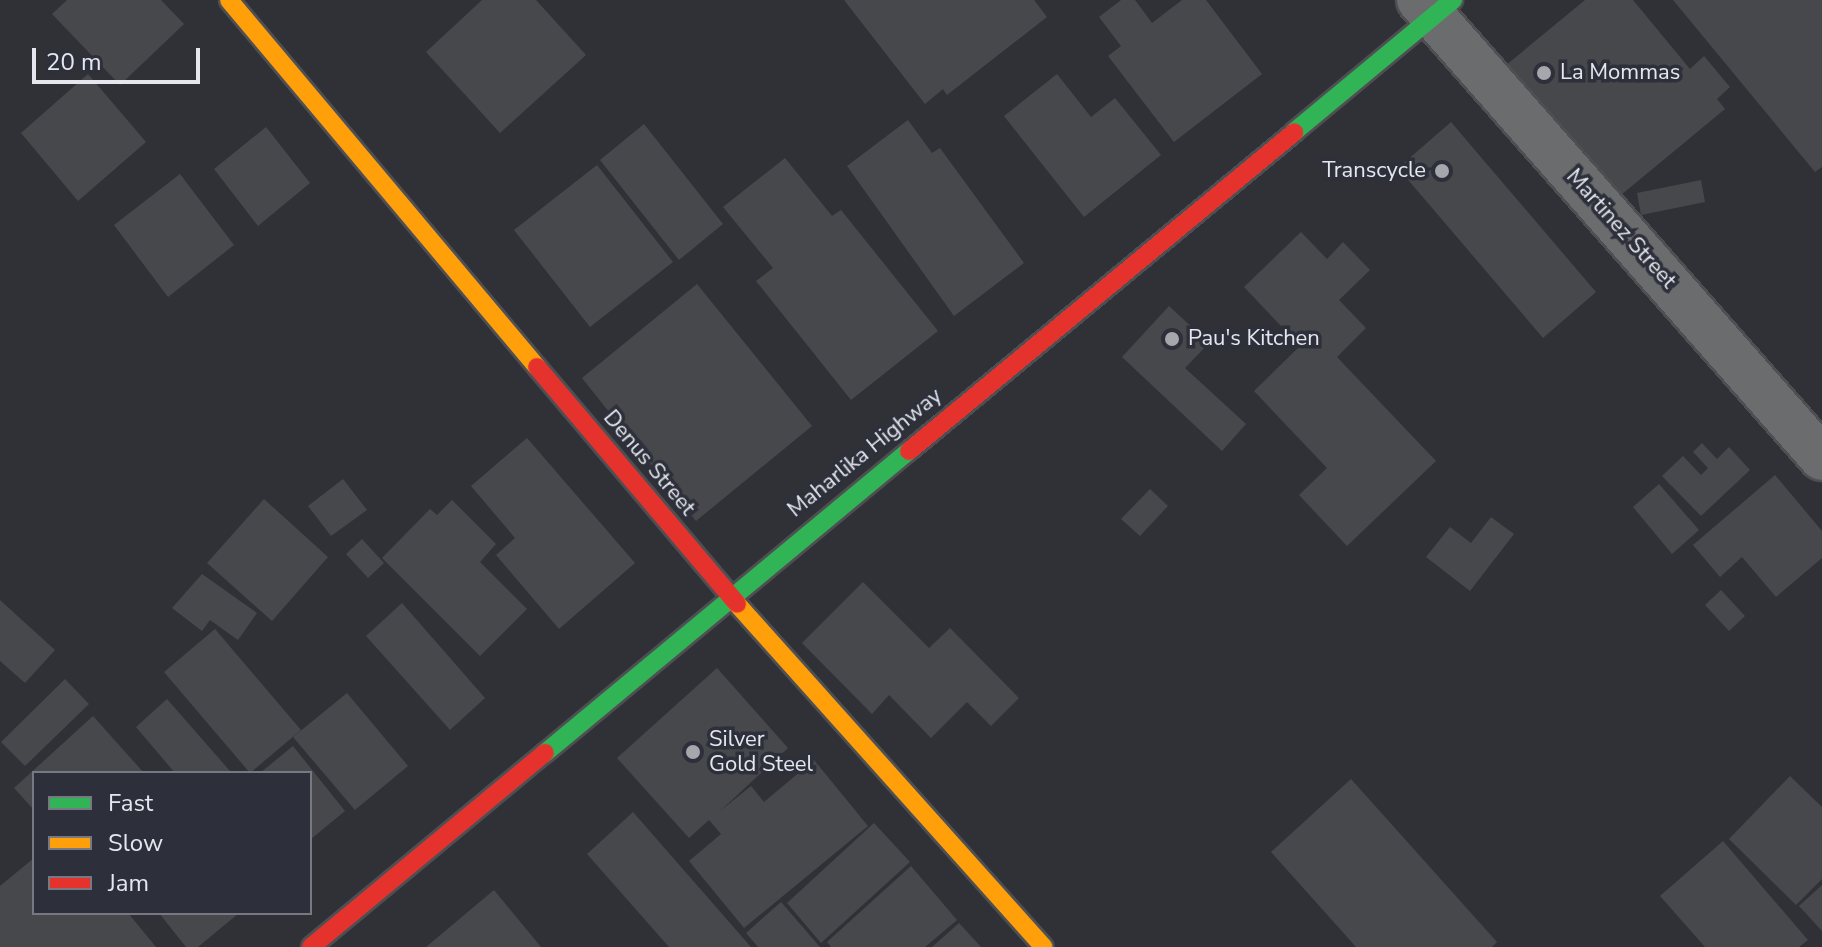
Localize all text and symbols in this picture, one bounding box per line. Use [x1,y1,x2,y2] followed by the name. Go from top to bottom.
[36,32,204,82] scale bar
[46,46,102,78] text: 20 m
[1560,60,1680,86] place label: La Mommas
[1535,64,1553,82] marker: La Mommas
[1322,158,1426,184] place label: Transcycle
[1433,162,1451,180] marker: Transcycle
[1560,164,1682,294] street label: Martinez Street
[1188,326,1320,352] place label: Pau's Kitchen
[1163,330,1181,348] marker: Pau's Kitchen
[783,383,947,523] street label: Maharlika Highway
[597,405,701,521] street label: Denus Street
[709,726,813,778] place label: Silver Gold Steel
[684,743,702,761] marker: Silver Gold Steel
[32,771,312,915] legend
[108,787,153,819] text: Fast
[108,827,163,859] text: Slow
[108,867,149,899] text: Jam

